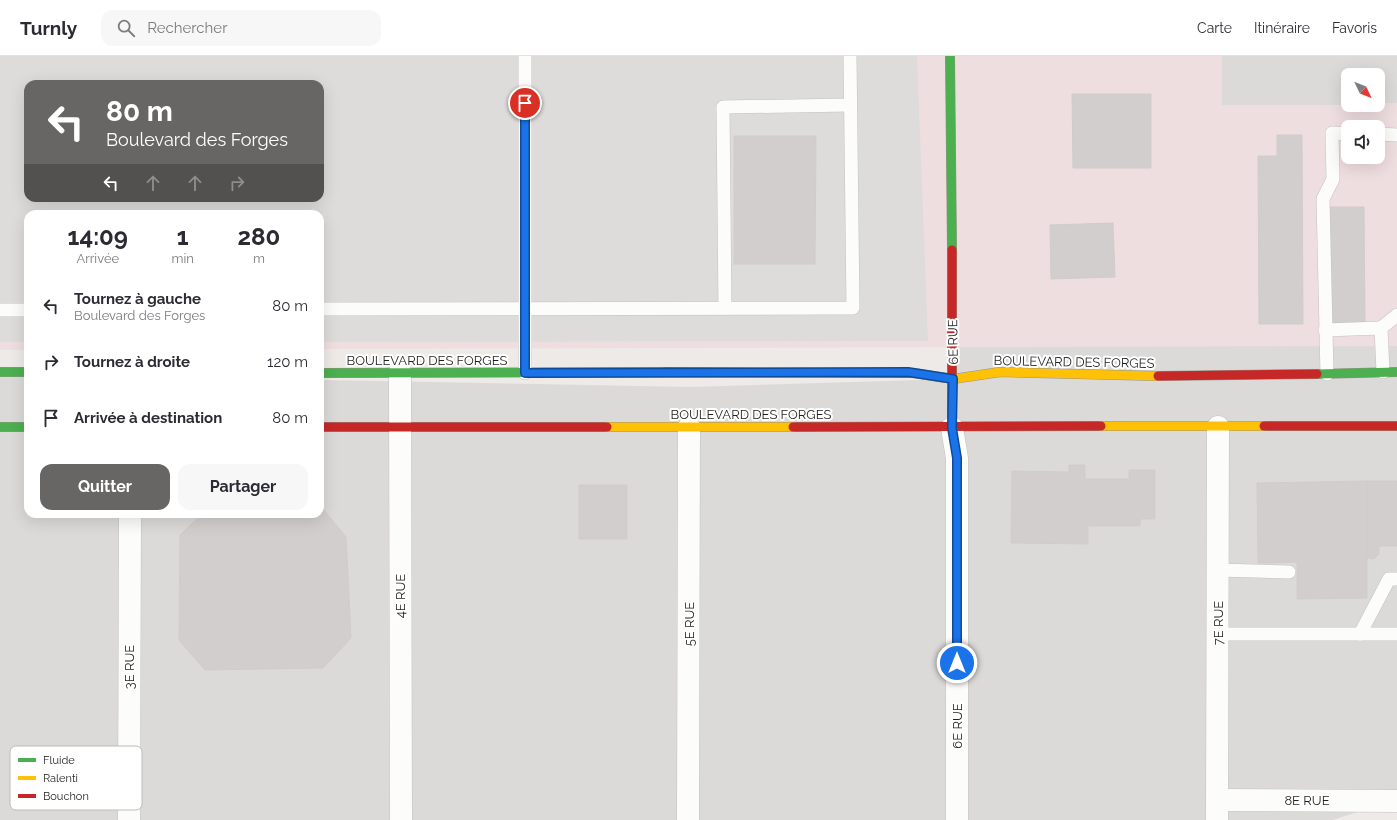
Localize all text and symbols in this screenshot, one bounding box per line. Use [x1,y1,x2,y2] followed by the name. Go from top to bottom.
[101,10,381,46] search box
[20,17,77,39] text: Turnly
[115,17,137,39] icon: search
[147,19,227,37] text: Rechercher
[1197,20,1232,36] text: Carte
[1254,20,1310,36] text: Itinéraire
[1332,20,1377,36] text: Favoris
[1341,68,1385,112] north arrow
[1341,68,1385,164] map controls
[508,86,542,120] pin
[514,92,536,114] icon: arrive
[106,95,173,128] text: 80 m
[40,96,92,148] icon: left
[1341,120,1385,164] button: sound
[106,129,288,150] text: Boulevard des Forges
[100,172,122,194] icon: left
[142,172,164,194] icon: ahead
[184,172,206,194] icon: ahead
[226,172,248,194] icon: right
[68,222,128,251] text: 14:09
[177,222,189,251] text: 1
[238,222,280,251] text: 280
[76,251,119,266] text: Arrivée
[172,251,194,266] text: min
[253,251,265,266] text: m
[74,290,201,308] text: Tournez à gauche
[40,295,62,317] icon: left
[272,297,308,315] text: 80 m
[74,308,205,323] text: Boulevard des Forges
[945,319,961,365] street label: 6E RUE
[40,351,62,373] icon: right
[74,353,190,371] text: Tournez à droite
[267,353,308,371] text: 120 m
[347,353,508,368] street label: BOULEVARD DES FORGES
[993,353,1155,371] street label: BOULEVARD DES FORGES
[40,407,62,429] icon: arrive
[671,407,832,422] street label: BOULEVARD DES FORGES
[74,409,222,427] text: Arrivée à destination
[272,409,308,427] text: 80 m
[40,464,170,510] button: Quitter
[178,464,308,510] button: Partager
[393,574,408,618] street label: 4E RUE
[1211,601,1226,645] street label: 7E RUE
[682,602,697,646] street label: 5E RUE
[936,642,978,684] position arrow
[122,645,137,689] street label: 3E RUE
[950,703,965,749] street label: 6E RUE
[10,746,142,810] legend
[43,754,75,767] text: Fluide
[43,772,78,785] text: Ralenti
[43,790,89,803] text: Bouchon
[1284,793,1330,808] street label: 8E RUE

